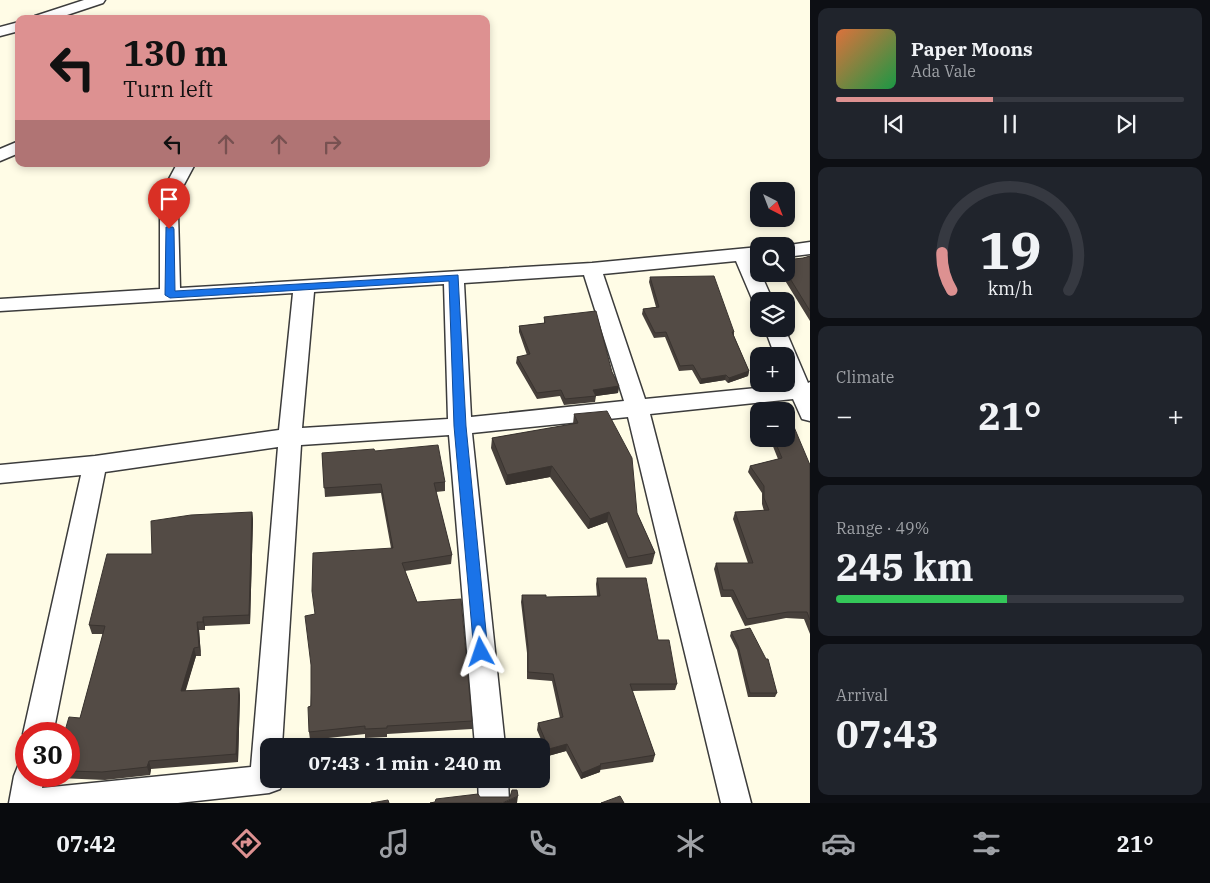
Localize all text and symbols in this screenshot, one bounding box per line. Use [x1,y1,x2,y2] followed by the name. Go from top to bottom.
[123,30,228,76] text: 130 m
[40,35,105,100] icon: left
[911,37,1033,61] text: Paper Moons
[911,61,976,81] text: Ada Vale
[123,74,213,103] text: Turn left
[880,110,908,138] icon: previous
[996,110,1024,138] icon: pause
[1112,110,1140,138] icon: next
[159,130,187,158] icon: left
[212,130,240,158] icon: ahead
[265,130,293,158] icon: ahead
[318,130,346,158] icon: right
[148,178,190,229] pin
[750,182,795,228] north arrow
[750,182,795,447] map controls
[155,185,183,213] icon: arrive
[979,216,1041,283] text: 19
[750,237,795,282] button: search
[987,277,1033,300] text: km/h
[750,292,795,337] button: layers
[750,347,795,392] button: +
[836,367,894,387] text: Climate
[978,391,1042,440] text: 21°
[836,397,853,434] text: −
[1167,397,1184,434] text: +
[750,402,795,447] button: −
[836,518,929,538] text: Range · 49%
[836,542,974,591] text: 245 km
[454,625,506,677] position arrow
[836,685,888,705] text: Arrival
[836,709,939,758] text: 07:43
[15,722,80,787] speed limit sign: 30
[309,751,501,775] text: 07:43 · 1 min · 240 m
[229,826,264,861] icon: directions
[377,826,412,861] icon: music
[525,826,560,861] icon: phone
[673,826,708,861] icon: climate
[821,826,856,861] icon: car
[969,826,1004,861] icon: filters
[56,829,116,858] text: 07:42
[1117,829,1153,858] text: 21°

